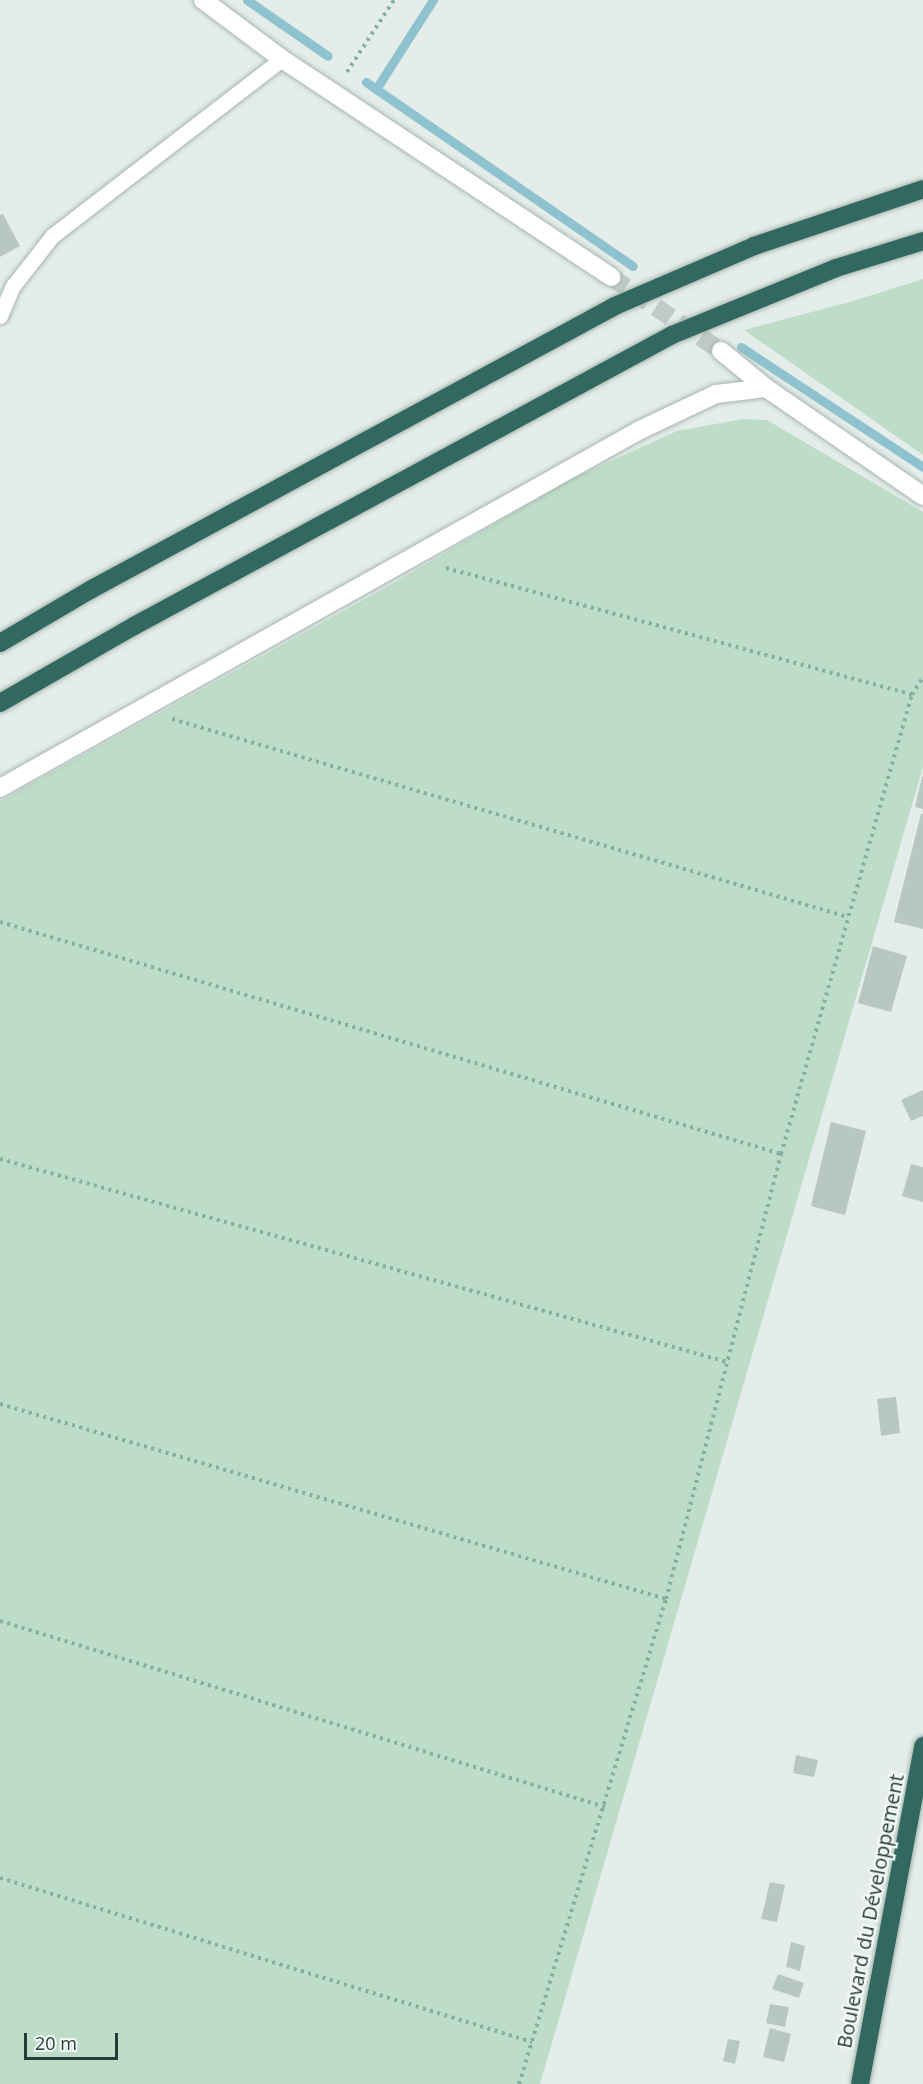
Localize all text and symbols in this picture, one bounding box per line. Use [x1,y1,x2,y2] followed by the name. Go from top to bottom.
[832,1772,908,2050] street label: Boulevard du Développement
[27,2021,122,2059] scale bar
[35,2031,77,2055] text: 20 m

